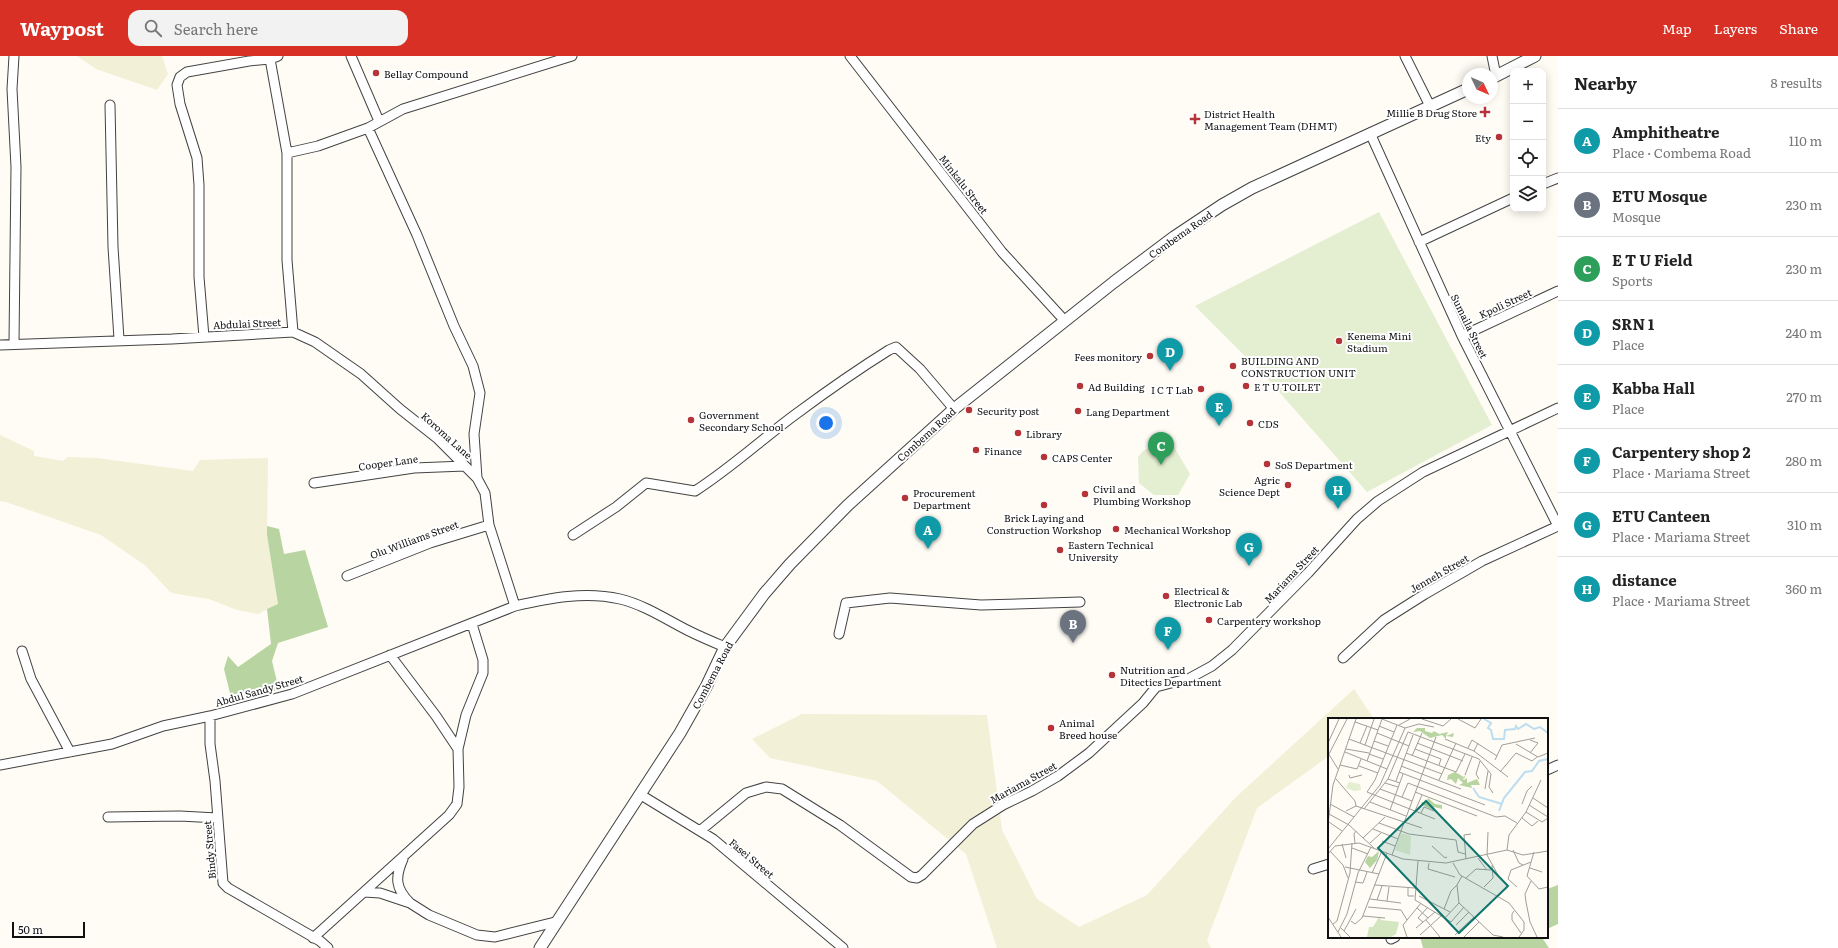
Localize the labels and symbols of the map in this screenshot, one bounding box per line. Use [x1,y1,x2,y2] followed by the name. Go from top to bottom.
[384,66,468,81] place label: Bellay Compound
[371,68,381,78] marker: Bellay Compound
[1462,68,1498,104] north arrow
[1386,105,1477,120] place label: Millie B Drug Store
[1204,106,1337,133] place label: District Health Management Team (DHMT)
[1480,107,1490,117] marker: Millie B Drug Store
[1189,113,1201,125] marker: District Health Management Team (DHMT)
[1475,130,1491,145] place label: Ety
[1494,132,1504,142] marker: Ety
[936,151,992,217] street label: Minkalu Street
[1145,206,1215,262] street label: Combema Road
[1476,284,1534,322] street label: Kpoli Street
[1448,291,1492,361] street label: Sumaila Street
[213,314,281,332] street label: Abdulai Street
[1347,328,1412,355] place label: Kenema Mini Stadium
[1334,336,1344,346] marker: Kenema Mini Stadium
[1157,338,1183,371] pin: D
[1074,349,1142,364] place label: Fees monitory
[1145,351,1155,361] marker: Fees monitory
[1241,353,1356,380] place label: BUILDING AND CONSTRUCTION UNIT
[1228,361,1238,371] marker: BUILDING AND CONSTRUCTION UNIT
[1088,379,1145,394] place label: Ad Building
[1254,379,1321,394] place label: E T U TOILET
[1075,381,1085,391] marker: Ad Building
[1241,381,1251,391] marker: E T U TOILET
[1151,382,1193,397] place label: I C T Lab
[1196,384,1206,394] marker: I C T Lab
[1206,393,1232,426] pin: E
[893,403,959,465] street label: Combema Road
[977,403,1039,418] place label: Security post
[1086,404,1170,419] place label: Lang Department
[964,405,974,415] marker: Security post
[1073,406,1083,416] marker: Lang Department
[699,407,784,434] place label: Government Secondary School
[418,408,476,462] street label: Koroma Lane
[816,413,836,433] your location
[686,415,696,425] marker: Government Secondary School
[1258,416,1279,431] place label: CDS
[1245,418,1255,428] marker: CDS
[1026,426,1062,441] place label: Library
[1013,428,1023,438] marker: Library
[1148,432,1174,465] pin: C
[984,443,1022,458] place label: Finance
[971,445,981,455] marker: Finance
[357,450,419,474] street label: Cooper Lane
[1052,450,1113,465] place label: CAPS Center
[1039,452,1049,462] marker: CAPS Center
[1275,457,1353,472] place label: SoS Department
[1262,459,1272,469] marker: SoS Department
[1219,472,1280,499] place label: Agric Science Dept
[1325,476,1351,509] pin: H
[1283,480,1293,490] marker: Agric Science Dept
[1093,481,1191,508] place label: Civil and Plumbing Workshop
[913,485,976,512] place label: Procurement Department
[1080,489,1090,499] marker: Civil and Plumbing Workshop
[900,493,910,503] marker: Procurement Department
[1039,500,1049,510] marker: Brick Laying and Construction Workshop
[987,510,1101,537] place label: Brick Laying and Construction Workshop
[368,516,460,562] street label: Olu Williams Street
[915,516,941,549] pin: A
[1124,522,1231,537] place label: Mechanical Workshop
[1111,524,1121,534] marker: Mechanical Workshop
[1236,533,1262,566] pin: G
[1068,537,1154,564] place label: Eastern Technical University
[1260,542,1322,606] street label: Mariama Street
[1055,545,1065,555] marker: Eastern Technical University
[1407,550,1471,596] street label: Jenneh Street
[1174,583,1242,610] place label: Electrical & Electronic Lab
[1161,591,1171,601] marker: Electrical & Electronic Lab
[1060,610,1086,643] pin: B
[1217,613,1321,628] place label: Carpentery workshop
[1204,615,1214,625] marker: Carpentery workshop
[1155,617,1181,650] pin: F
[688,639,736,711] street label: Combema Road
[1120,662,1222,689] place label: Nutrition and Ditectics Department
[213,670,305,710] street label: Abdul Sandy Street
[1107,670,1117,680] marker: Nutrition and Ditectics Department
[1059,715,1117,742] place label: Animal Breed house
[1328,718,1548,938] inset map
[1046,723,1056,733] marker: Animal Breed house
[987,757,1059,807] street label: Mariama Street
[199,820,219,880] street label: Bindy Street
[726,835,778,881] street label: Fasei Street
[12,920,85,939] scale bar

